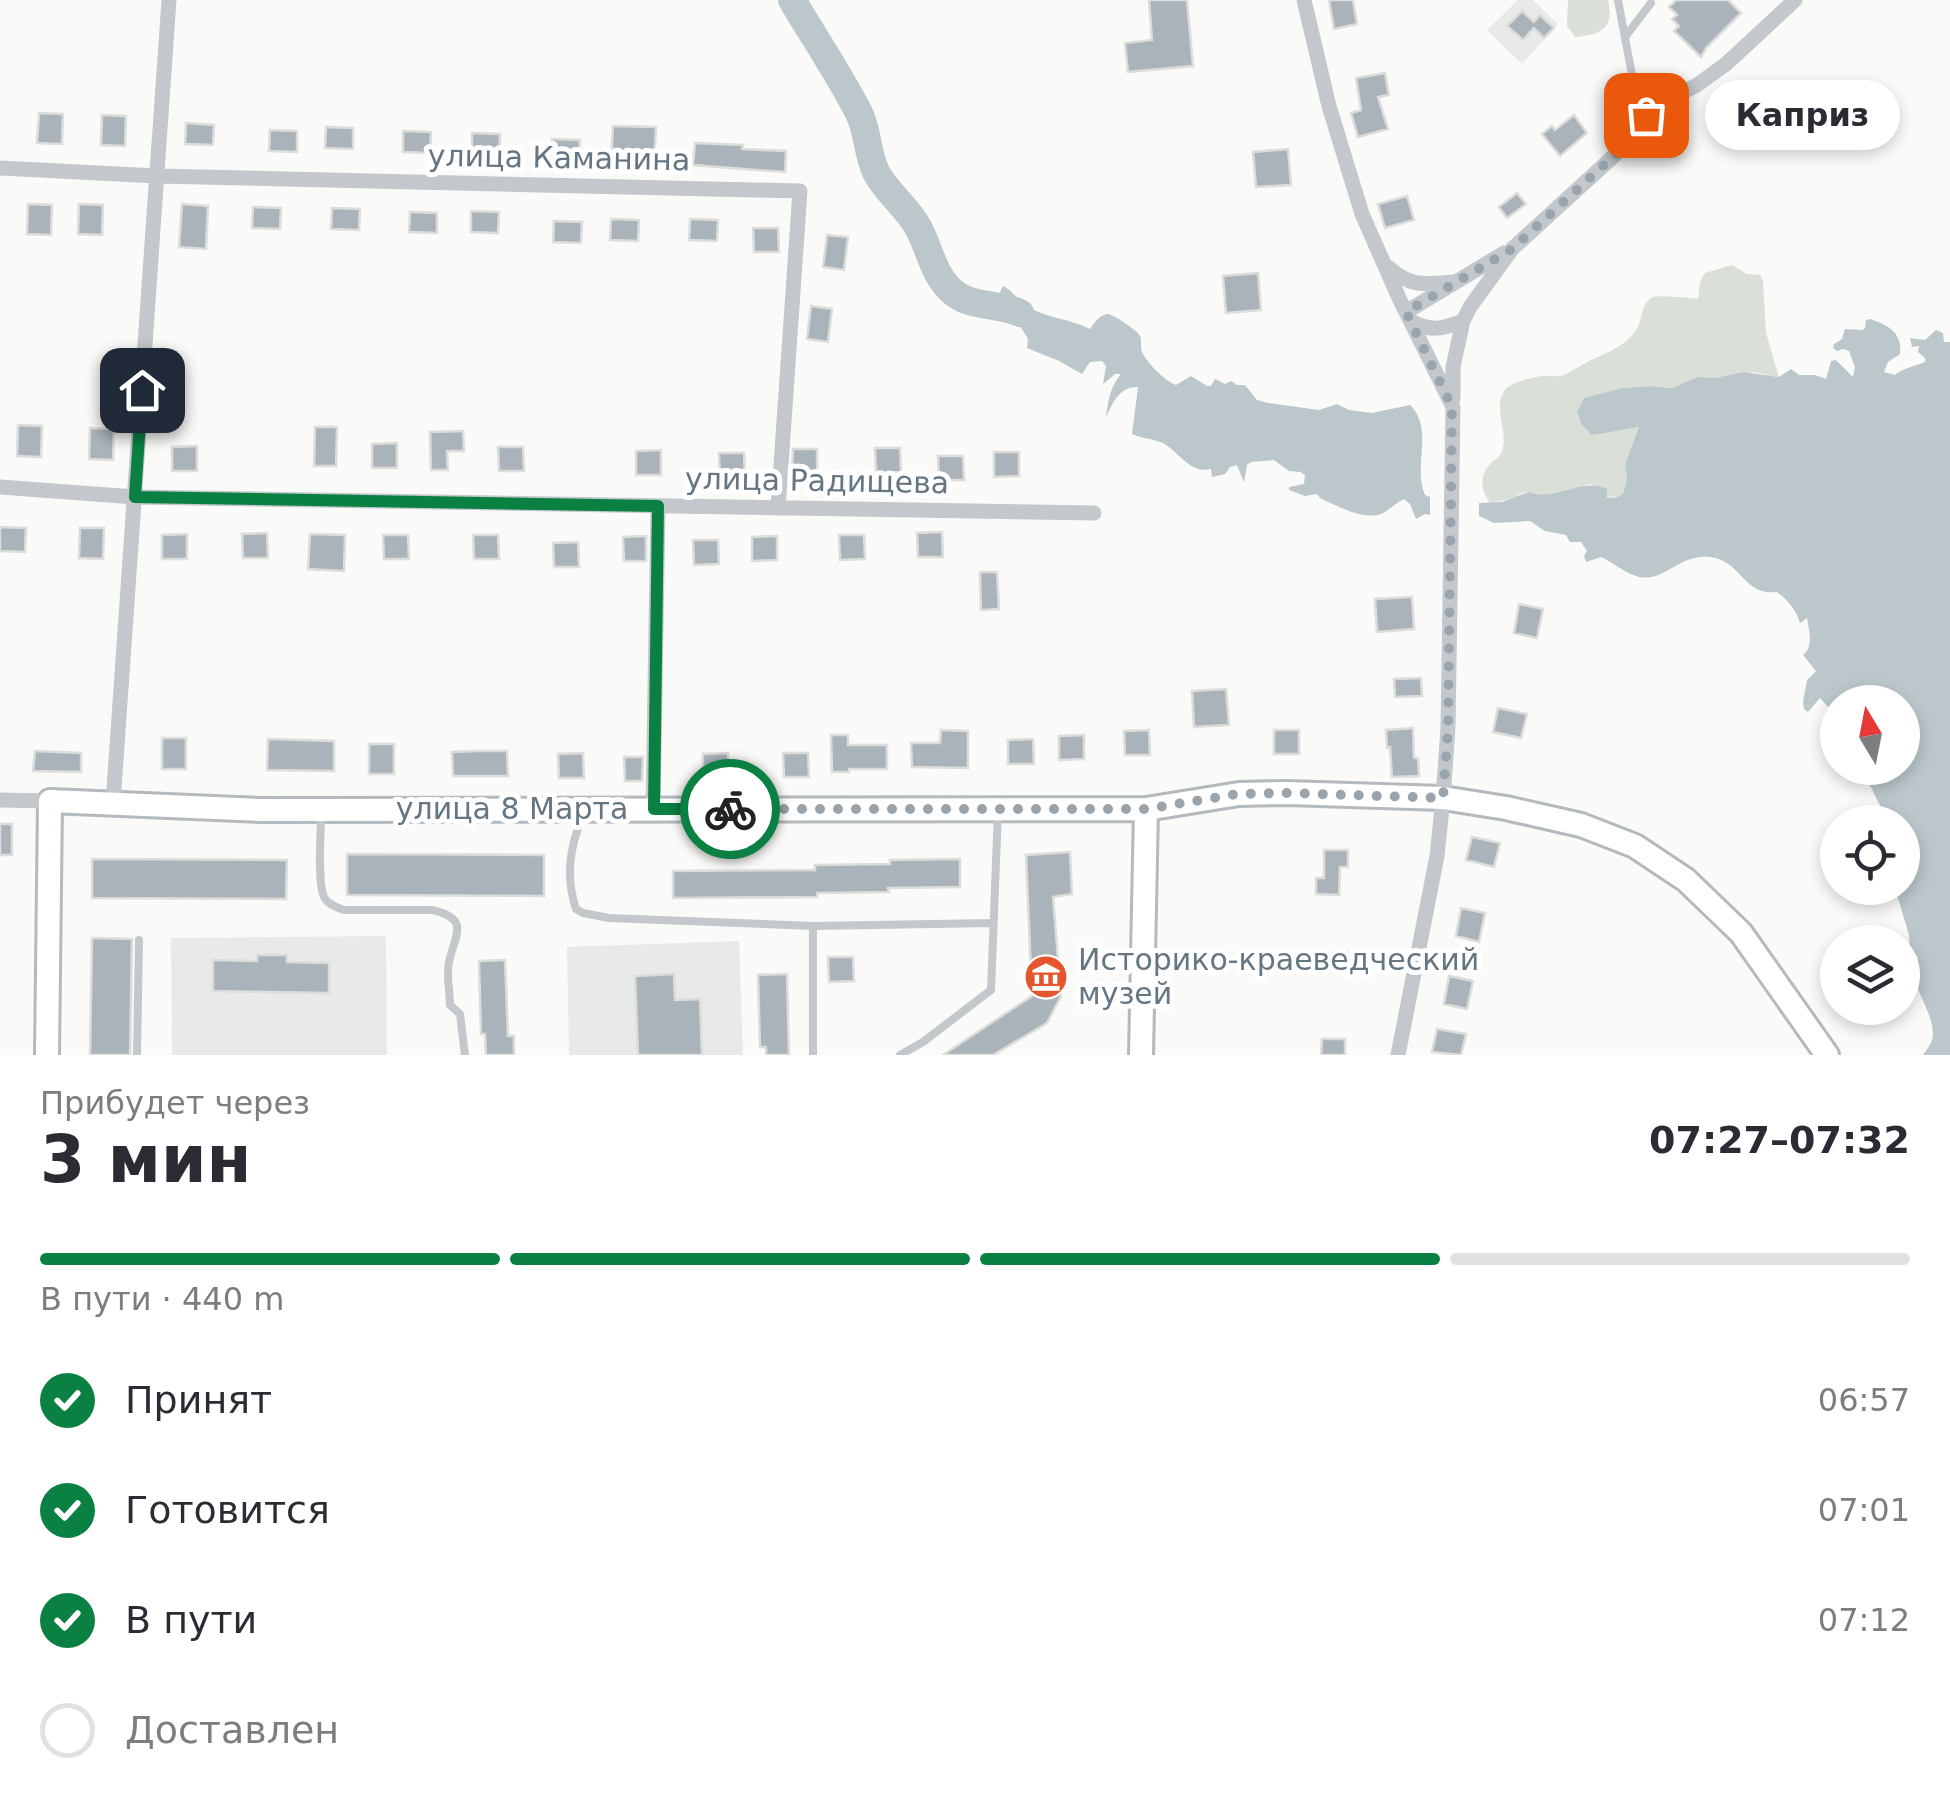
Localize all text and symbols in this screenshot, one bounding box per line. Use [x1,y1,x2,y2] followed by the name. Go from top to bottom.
[1604,73,1689,158] pin
[1706,80,1901,150] callout: Каприз
[1619,88,1674,143] icon: bag
[1736,96,1869,134] text: Каприз
[427,138,691,177] street label: улица Каманина
[100,348,185,433] pin
[115,363,170,418] icon: home
[685,461,949,500] street label: улица Радищева
[1820,685,1920,785] north arrow
[1820,685,1920,1025] map controls
[680,759,780,859] courier
[703,782,758,837] icon: bike
[396,791,628,826] street label: улица 8 Марта
[1820,805,1920,905] button: locate
[1820,925,1920,1025] button: layers
[1078,942,1479,1011] place label: Историко-краеведческий музей
[1023,954,1069,1000] museum icon: Историко-краеведческий музей
[40,1084,310,1122] text: Прибудет через
[1649,1118,1910,1162] text: 07:27–07:32
[40,1122,251,1197] text: 3 мин
[40,1280,284,1318] text: В пути · 440 m
[40,1373,95,1428] icon: check
[125,1378,272,1422] text: Принят
[1818,1381,1910,1419] text: 06:57
[40,1483,95,1538] icon: check
[125,1488,330,1532] text: Готовится
[1818,1491,1910,1529] text: 07:01
[40,1593,95,1648] icon: check
[125,1598,257,1642] text: В пути
[1818,1601,1910,1639] text: 07:12
[125,1708,339,1752] text: Доставлен

